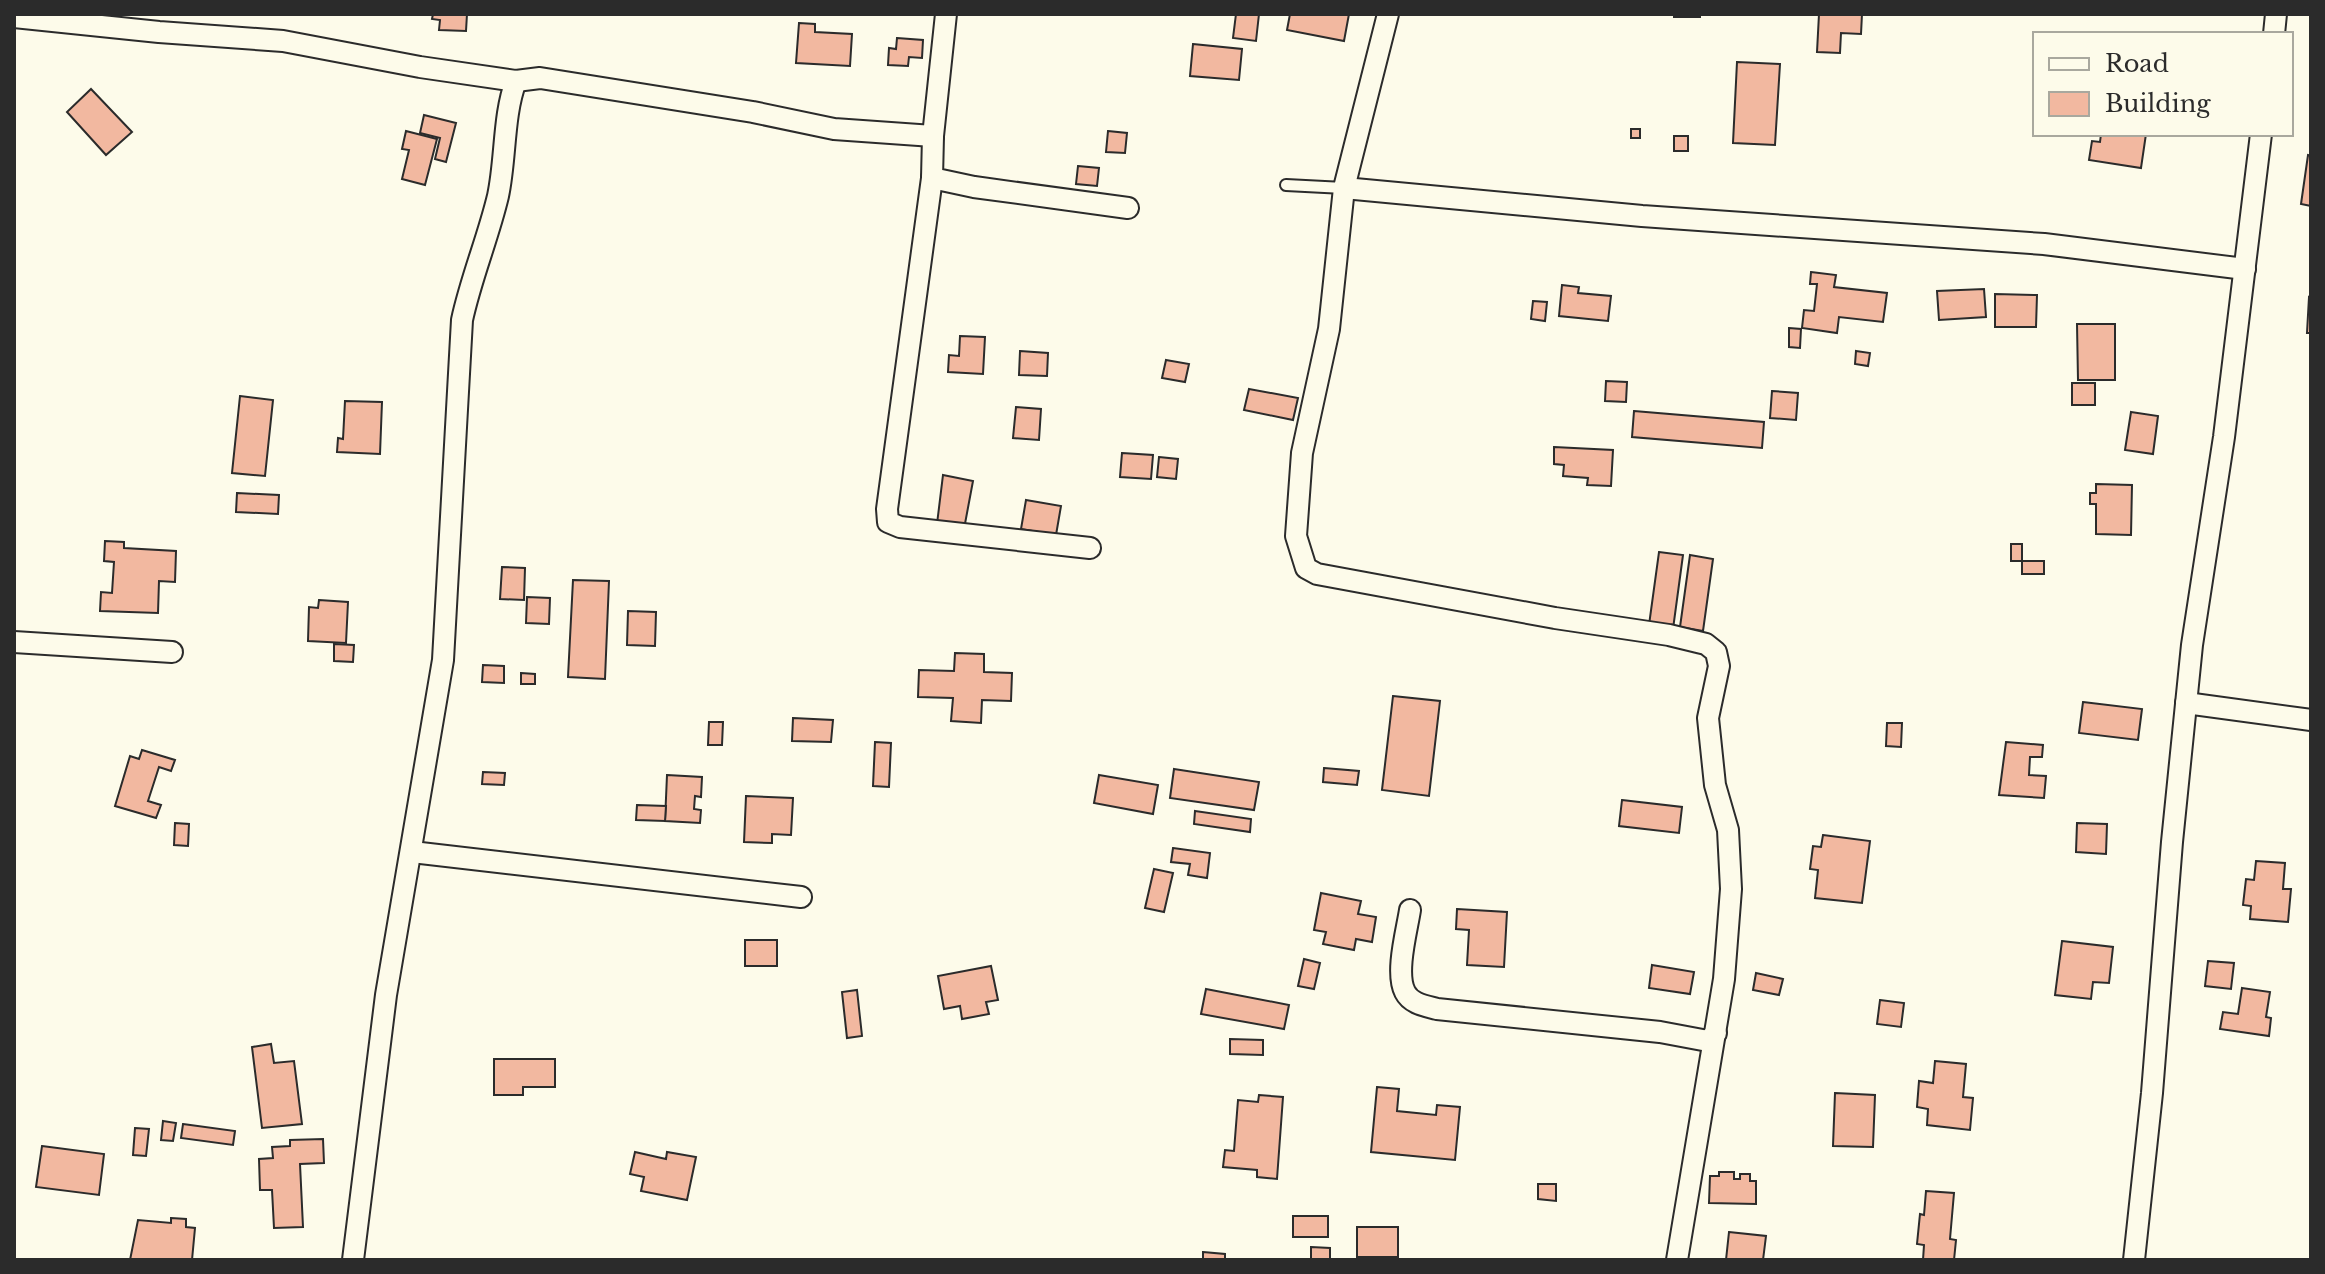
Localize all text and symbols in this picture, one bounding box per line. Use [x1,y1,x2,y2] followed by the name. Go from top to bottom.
[2033,32,2293,136] legend
[2105,49,2169,78] text: Road
[2105,89,2211,118] text: Building

